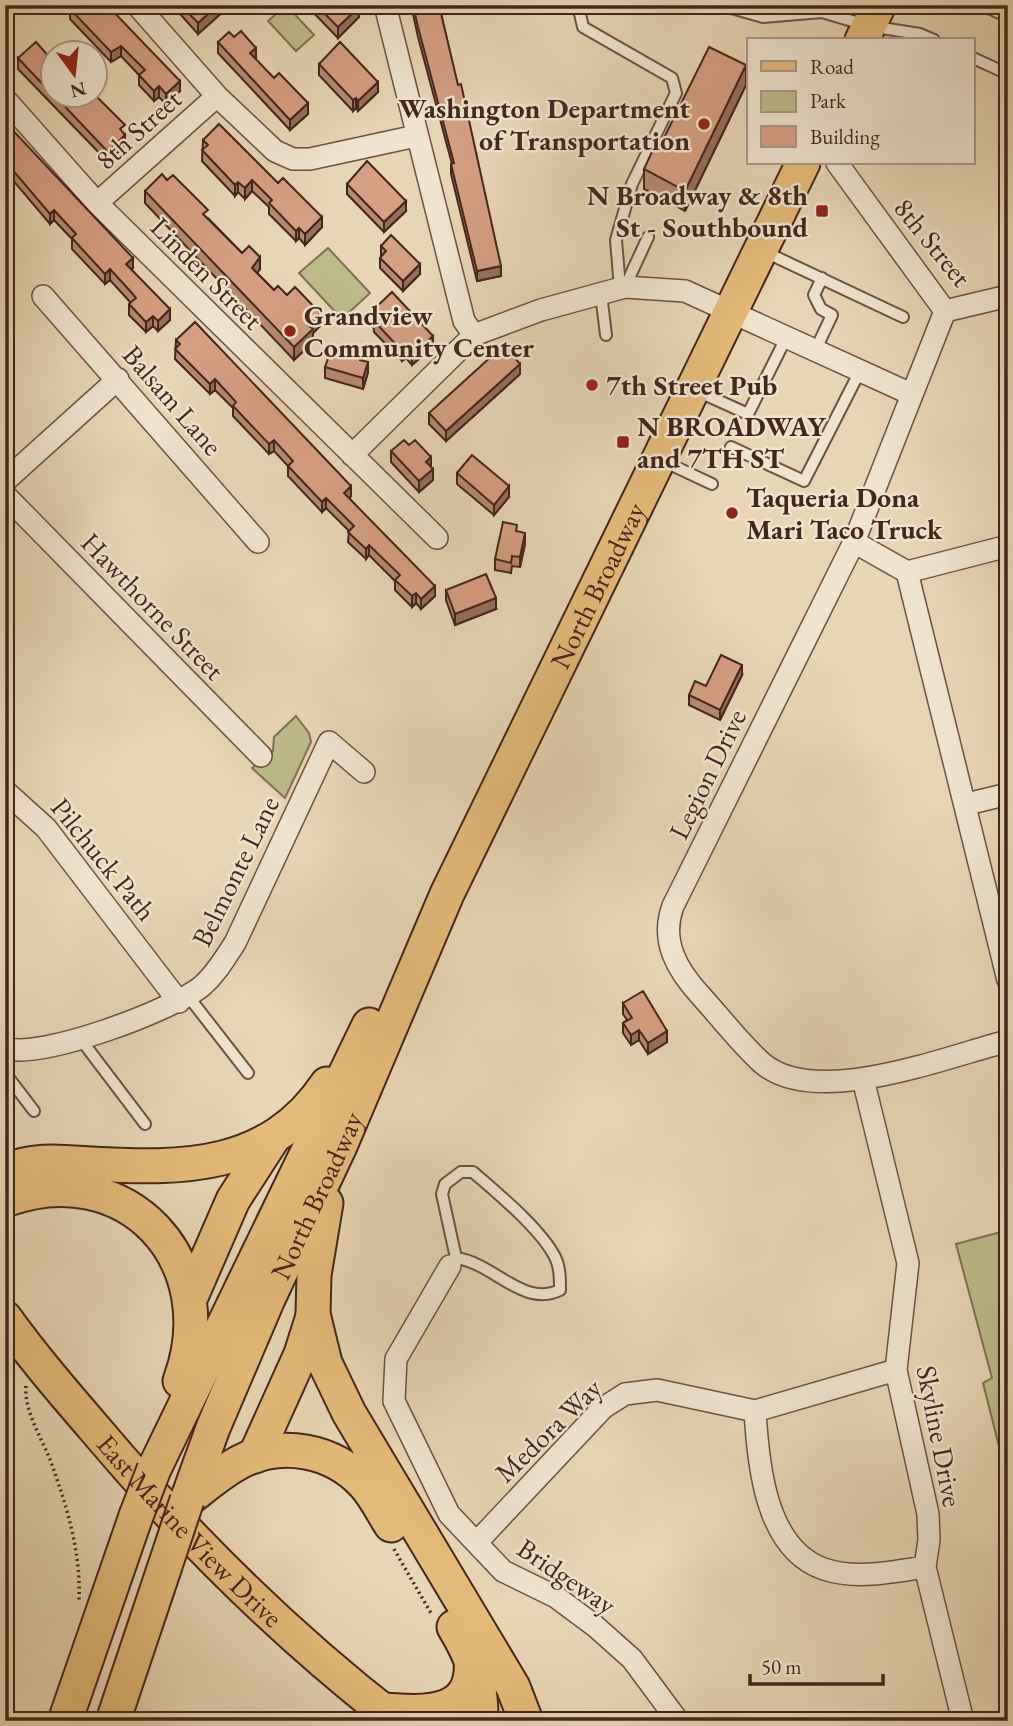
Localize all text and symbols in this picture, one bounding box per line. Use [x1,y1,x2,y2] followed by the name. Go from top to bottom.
[38,38,108,108] north arrow
[747,38,974,164] legend
[810,53,854,80] text: Road
[67,76,89,104] text: N
[87,81,189,177] street label: 8th Street
[810,87,847,114] text: Park
[398,90,690,158] place label: Washington Department of Transportation
[696,116,712,132] marker: Washington Department of Transportation
[810,123,880,150] text: Building
[587,177,809,245] place label: N Broadway & 8th St - Southbound
[886,190,980,294] street label: 8th Street
[814,203,830,219] marker: N Broadway & 8th St - Southbound
[143,209,271,337] street label: Linden Street
[304,297,534,365] place label: Grandview Community Center
[282,323,298,339] marker: Grandview Community Center
[115,337,231,463] street label: Balsam Lane
[606,367,777,403] place label: 7th Street Pub
[584,377,600,393] marker: 7th Street Pub
[637,408,827,476] place label: N BROADWAY and 7TH ST
[615,434,631,450] marker: N BROADWAY and 7TH ST
[746,479,943,547] place label: Taqueria Dona Mari Taco Truck
[542,496,653,674] street label: North Broadway
[724,505,740,521] marker: Taqueria Dona Mari Taco Truck
[73,525,233,688] street label: Hawthorne Street
[660,703,754,845] street label: Legion Drive
[43,790,165,928] street label: Pilchuck Path
[183,790,287,952] street label: Belmonte Lane
[262,1106,371,1285] street label: North Broadway
[909,1362,971,1510] street label: Skyline Drive
[487,1369,610,1490] street label: Medora Way
[89,1427,291,1635] street label: East Marine View Drive
[511,1530,624,1623] street label: Bridgeway
[750,1642,884,1686] scale bar
[761,1653,802,1680] text: 50 m

